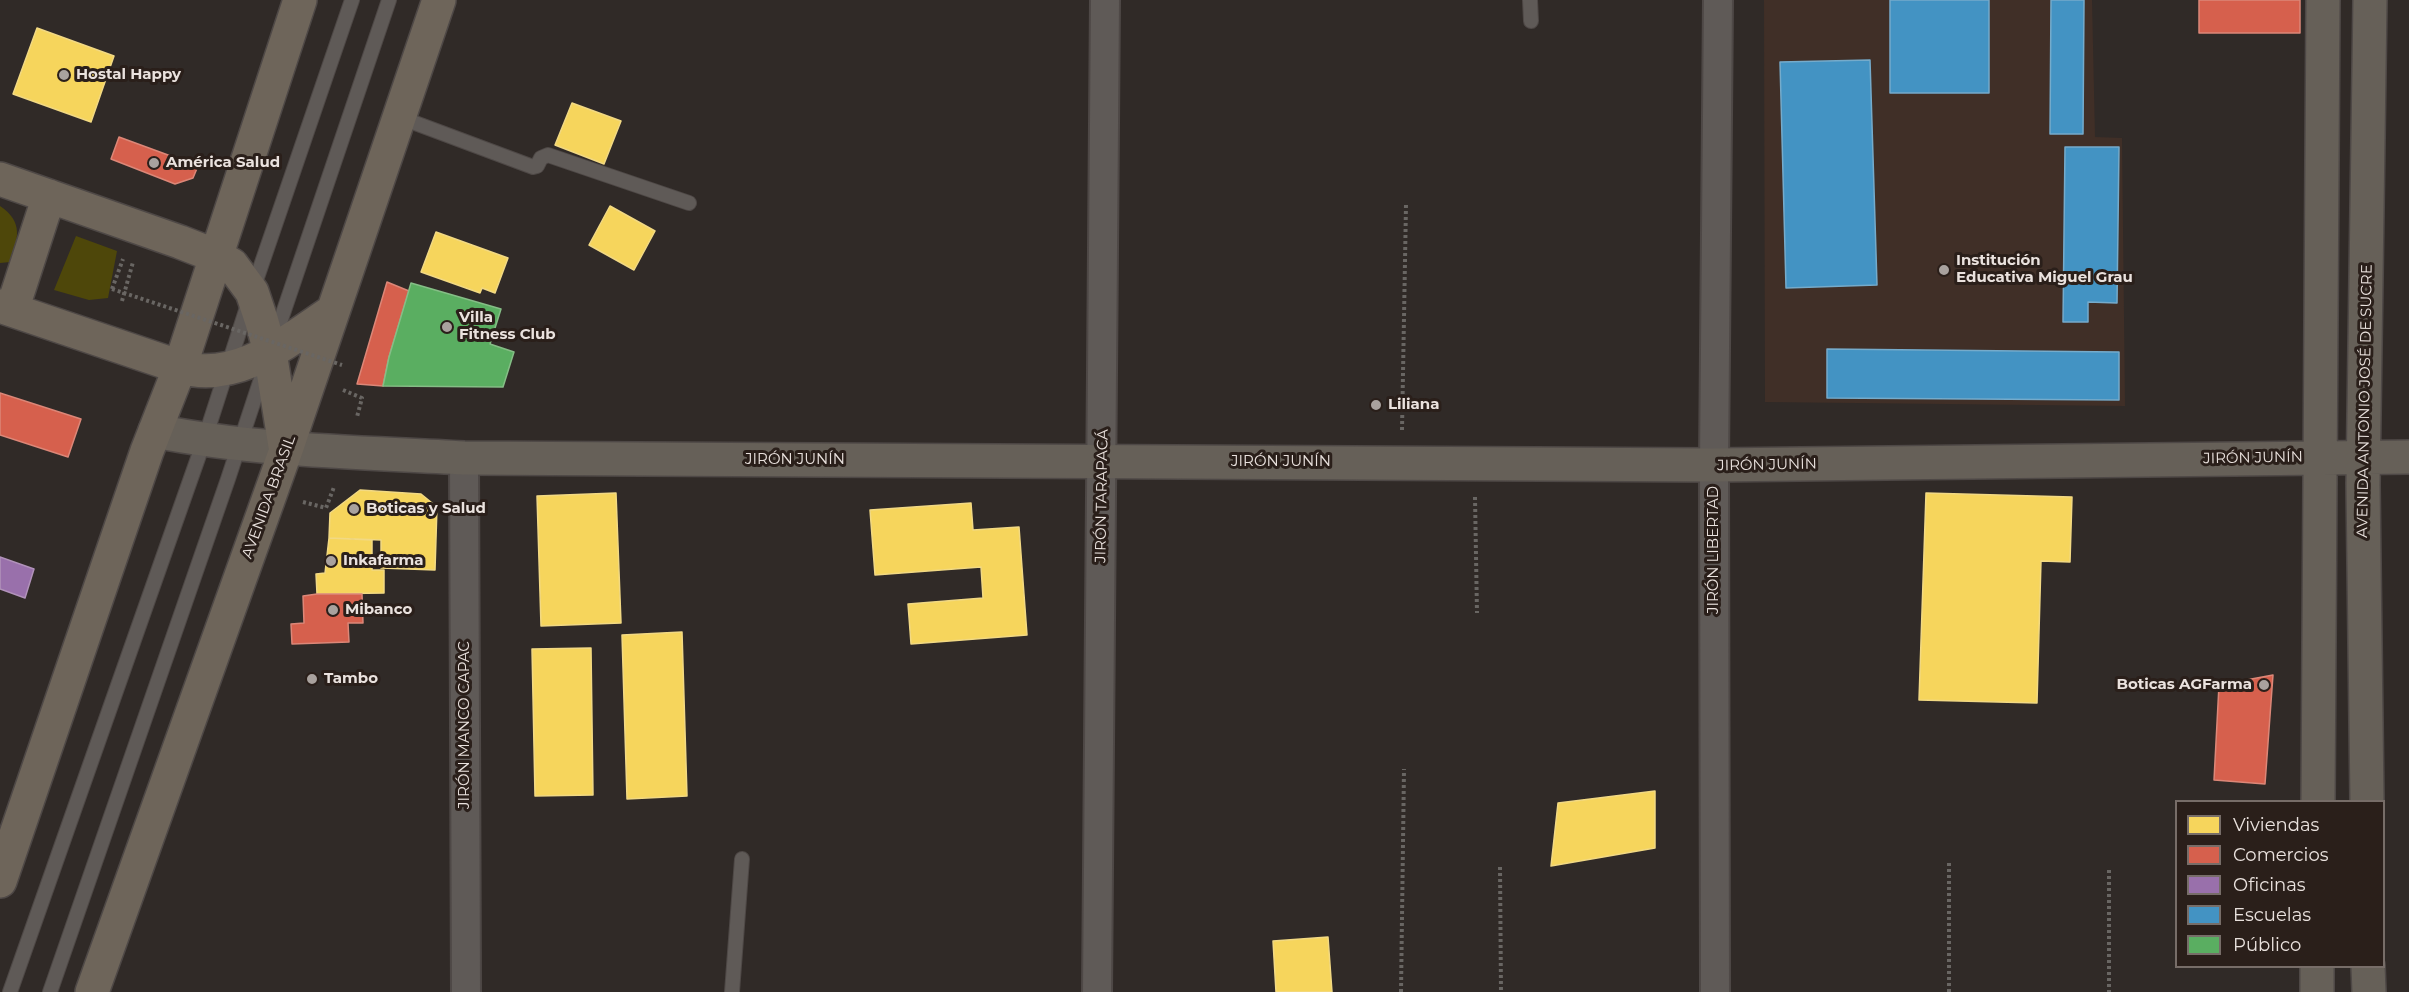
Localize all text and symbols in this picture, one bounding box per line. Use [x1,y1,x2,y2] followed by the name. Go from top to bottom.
[76,66,181,84] place label: Hostal Happy
[57,68,71,82] marker: Hostal Happy
[166,154,280,172] place label: América Salud
[147,156,161,170] marker: América Salud
[1956,252,2133,287] place label: Institución Educativa Miguel Grau
[1937,263,1951,277] marker: Institución Educativa Miguel Grau
[2354,264,2376,538] street label: AVENIDA ANTONIO JOSÉ DE SUCRE
[459,309,556,344] place label: Villa Fitness Club
[440,320,454,334] marker: Villa Fitness Club
[1388,396,1439,414] place label: Liliana
[1369,398,1383,412] marker: Liliana
[1092,429,1112,563] street label: JIRÓN TARAPACÁ
[238,433,300,561] street label: AVENIDA BRASIL
[2203,448,2303,468] street label: JIRÓN JUNÍN
[745,451,845,469] street label: JIRÓN JUNÍN
[1231,453,1331,471] street label: JIRÓN JUNÍN
[1717,455,1817,475] street label: JIRÓN JUNÍN
[1705,486,1723,614] street label: JIRÓN LIBERTAD
[366,500,486,518] place label: Boticas y Salud
[347,502,361,516] marker: Boticas y Salud
[343,552,424,570] place label: Inkafarma
[324,554,338,568] marker: Inkafarma
[345,601,412,619] place label: Mibanco
[326,603,340,617] marker: Mibanco
[456,641,474,809] street label: JIRÓN MANCO CAPAC
[324,670,378,688] place label: Tambo
[305,672,319,686] marker: Tambo
[2116,676,2252,694] place label: Boticas AGFarma
[2257,678,2271,692] marker: Boticas AGFarma
[2175,800,2385,968] legend
[2233,814,2319,836] text: Viviendas
[2233,844,2329,866] text: Comercios
[2233,874,2306,896] text: Oficinas
[2233,904,2311,926] text: Escuelas
[2233,934,2301,956] text: Público

